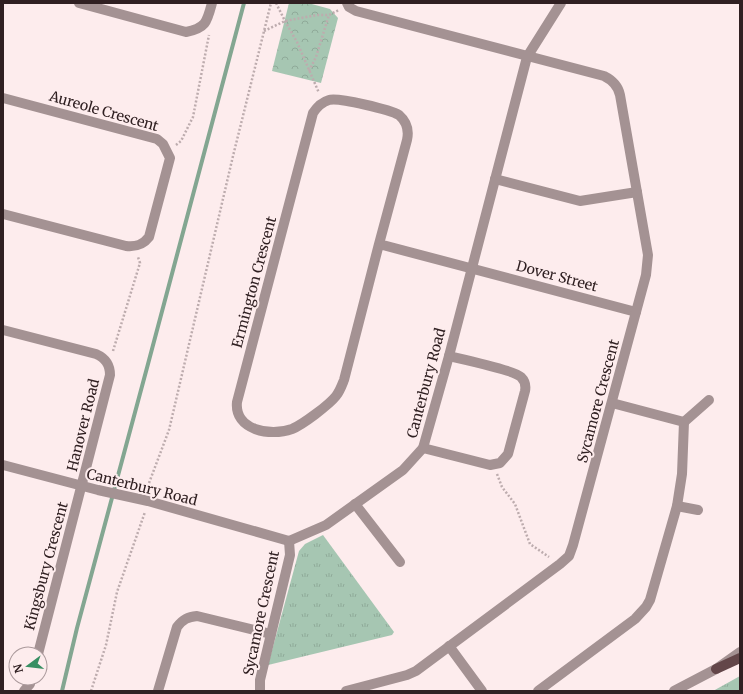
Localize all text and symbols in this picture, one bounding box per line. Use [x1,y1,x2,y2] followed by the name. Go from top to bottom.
[46,87,161,135] street label: Aureole Crescent
[228,214,280,350] street label: Ermington Crescent
[514,256,600,296] street label: Dover Street
[403,325,450,440] street label: Canterbury Road
[573,337,623,465] street label: Sycamore Crescent
[63,376,103,473] street label: Hanover Road
[85,465,200,510] street label: Canterbury Road
[20,499,72,632] street label: Kingsbury Crescent
[239,548,283,677] street label: Sycamore Crescent
[8,646,48,686] north arrow
[10,662,26,675] text: N

